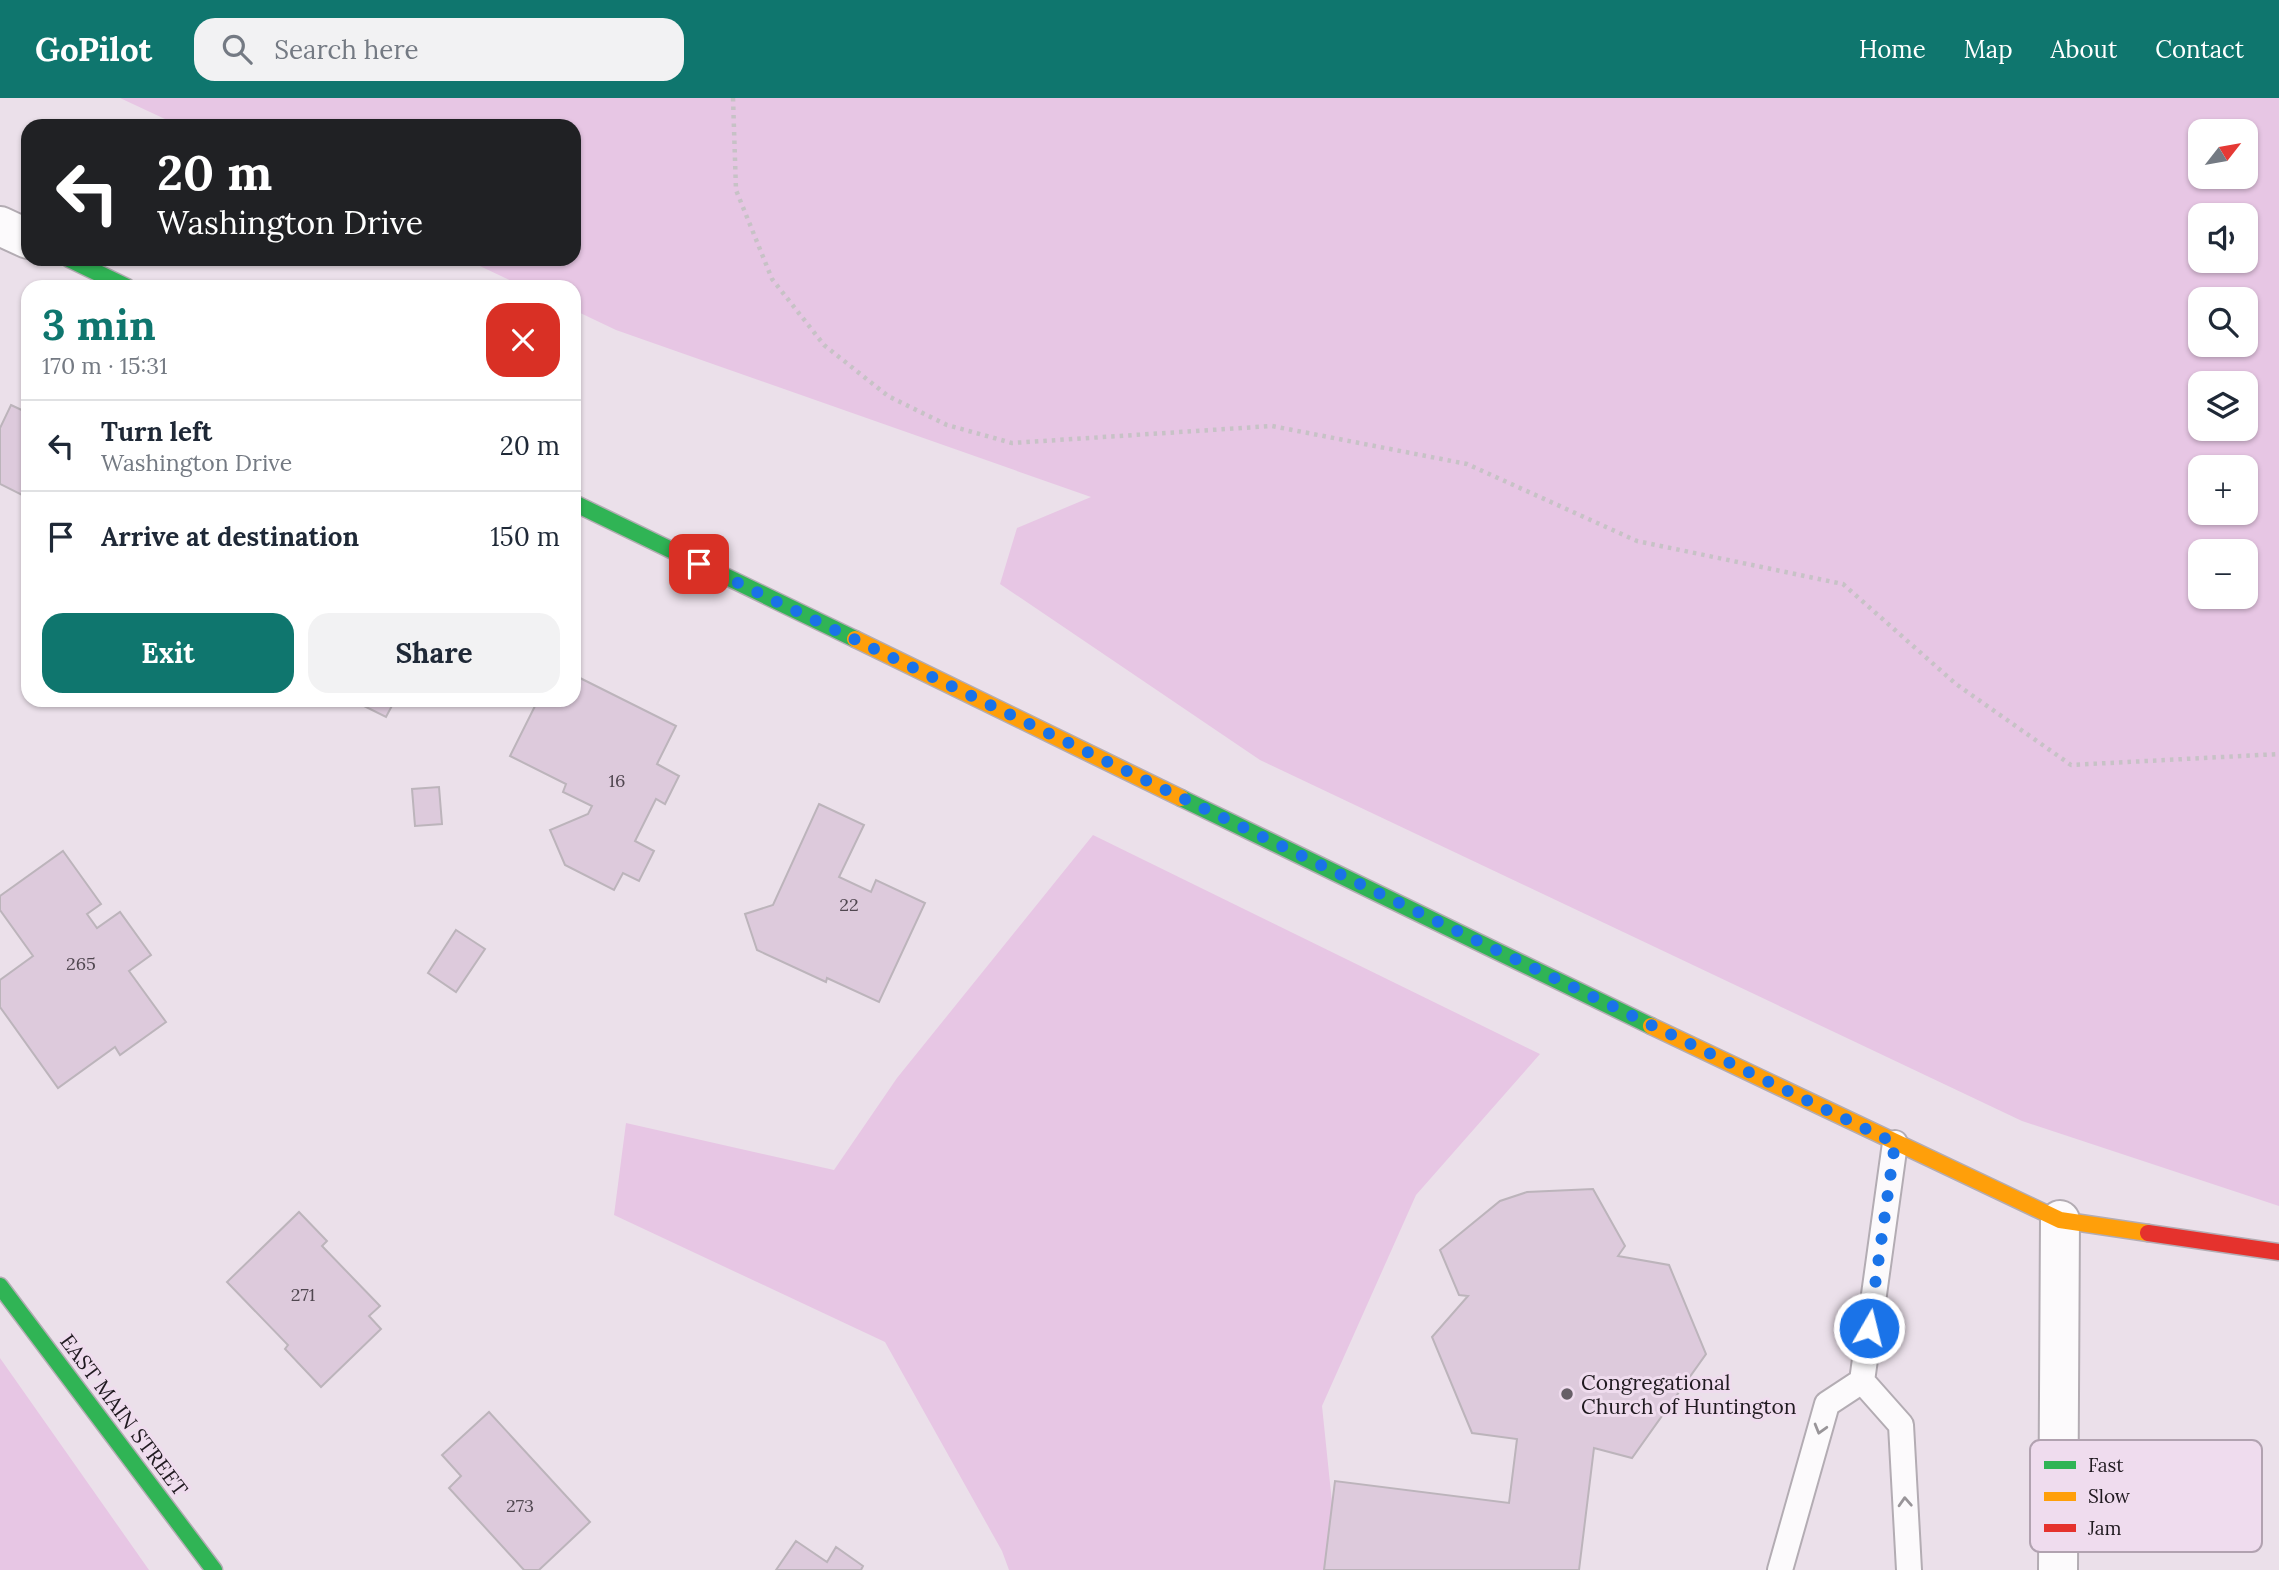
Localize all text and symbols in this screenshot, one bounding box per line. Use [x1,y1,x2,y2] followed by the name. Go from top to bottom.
[194,18,684,81] search box
[35,28,152,70] text: GoPilot
[218,30,256,68] icon: search
[274,33,419,66] text: Search here
[1859,34,1926,65] text: Home
[1964,34,2013,65] text: Map
[2051,34,2117,65] text: About
[2155,34,2244,65] text: Contact
[2188,119,2258,189] north arrow
[2188,119,2258,609] map controls
[157,141,272,203] text: 20 m
[42,147,133,238] icon: left
[157,202,423,243] text: Washington Drive
[2188,203,2258,273] button: sound
[2188,287,2258,357] button: search
[42,298,156,352] text: 3 min
[486,303,560,377] button: close
[42,351,168,380] text: 170 m · 15:31
[2188,371,2258,441] button: layers
[101,415,212,448] text: Turn left
[42,427,80,465] icon: left
[500,429,560,462] text: 20 m
[101,448,292,477] text: Washington Drive
[2188,455,2258,525] button: +
[42,518,80,556] icon: arrive
[101,520,359,553] text: Arrive at destination
[490,520,560,553] text: 150 m
[669,534,729,594] pin
[2188,539,2258,609] button: −
[680,545,718,583] icon: arrive
[42,613,294,693] button: Exit
[308,613,560,693] button: Share
[609,769,625,792] house number: 16
[839,893,859,916] house number: 22
[66,952,96,975] house number: 265
[291,1283,315,1306] house number: 271
[1832,1291,1906,1365] position arrow
[54,1329,194,1501] street label: EAST MAIN STREET
[1581,1369,1797,1420] place label: Congregational Church of Huntington
[1559,1386,1575,1402] marker: Congregational Church of Huntington
[1813,1423,1828,1435] one-way arrow
[2030,1440,2262,1552] legend
[2088,1453,2124,1477] text: Fast
[2088,1484,2131,1508] text: Slow
[506,1494,534,1517] house number: 273
[1898,1496,1913,1507] one-way arrow
[2087,1516,2122,1540] text: Jam

